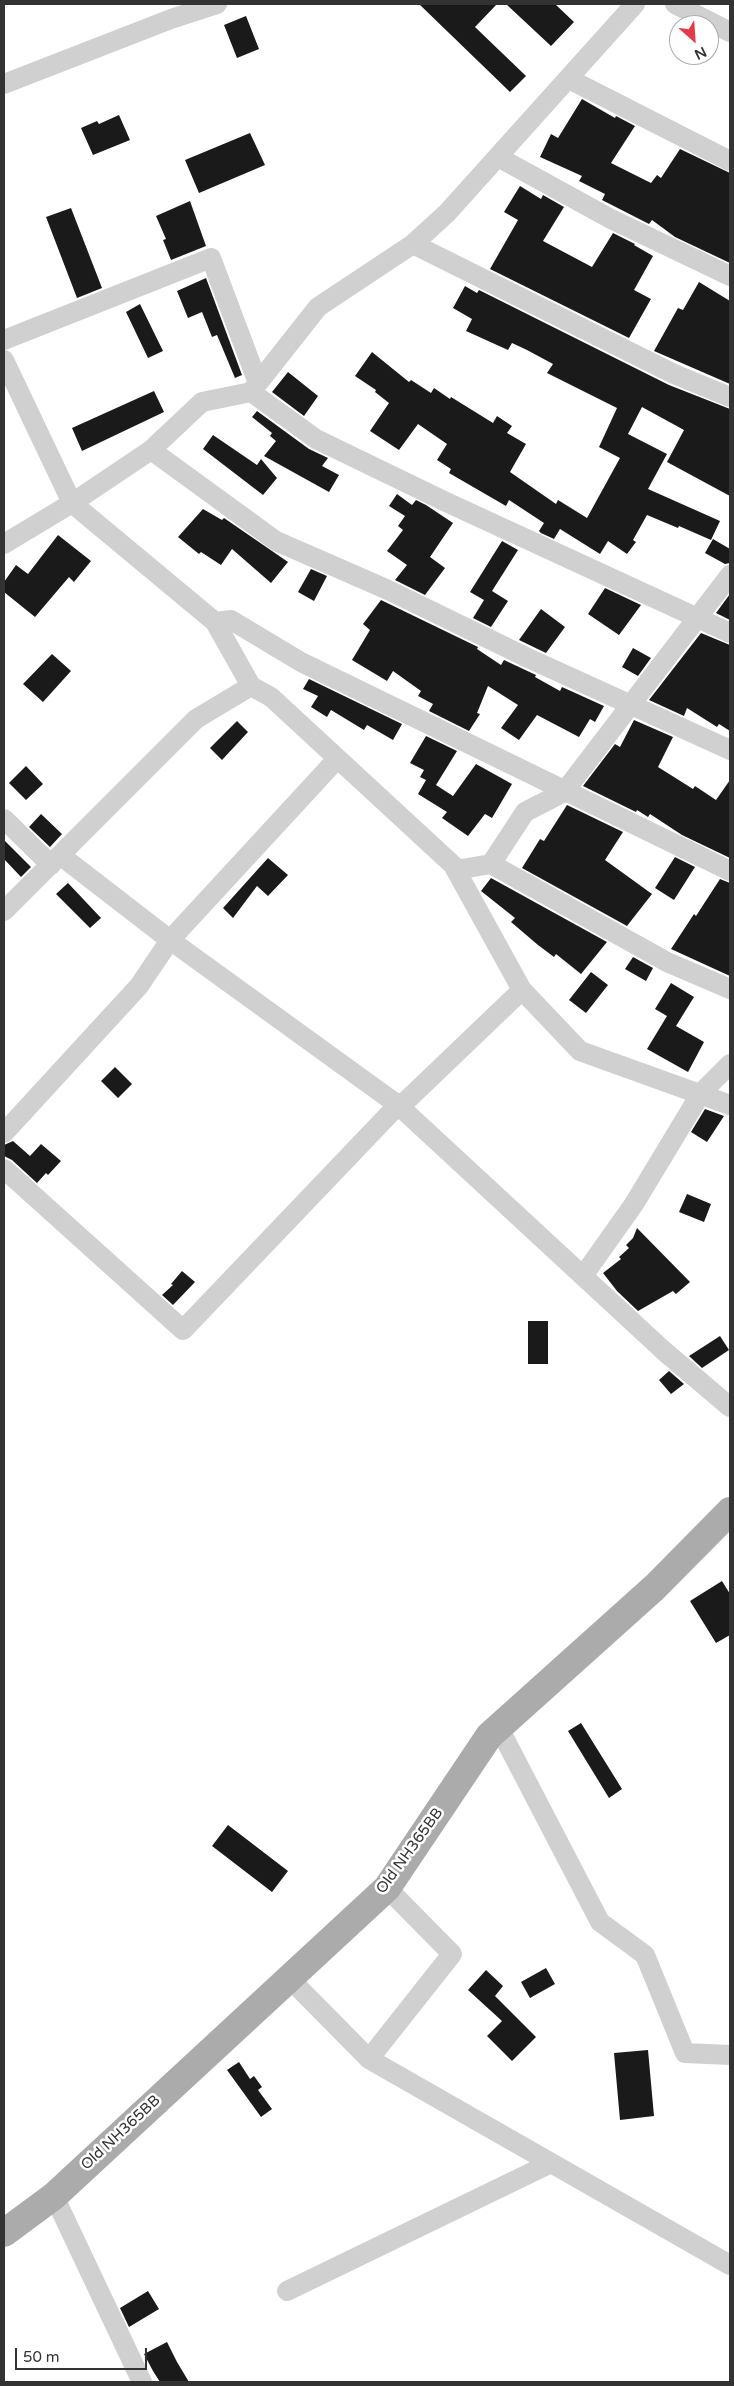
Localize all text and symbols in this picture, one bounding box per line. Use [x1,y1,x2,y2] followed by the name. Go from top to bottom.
[669,15,719,65] north arrow
[692,43,709,63] text: N
[373,1805,447,1897] street label: Old NH365BB
[78,2092,164,2174] street label: Old NH365BB
[18,2338,150,2370] scale bar
[23,2348,60,2366] text: 50 m

